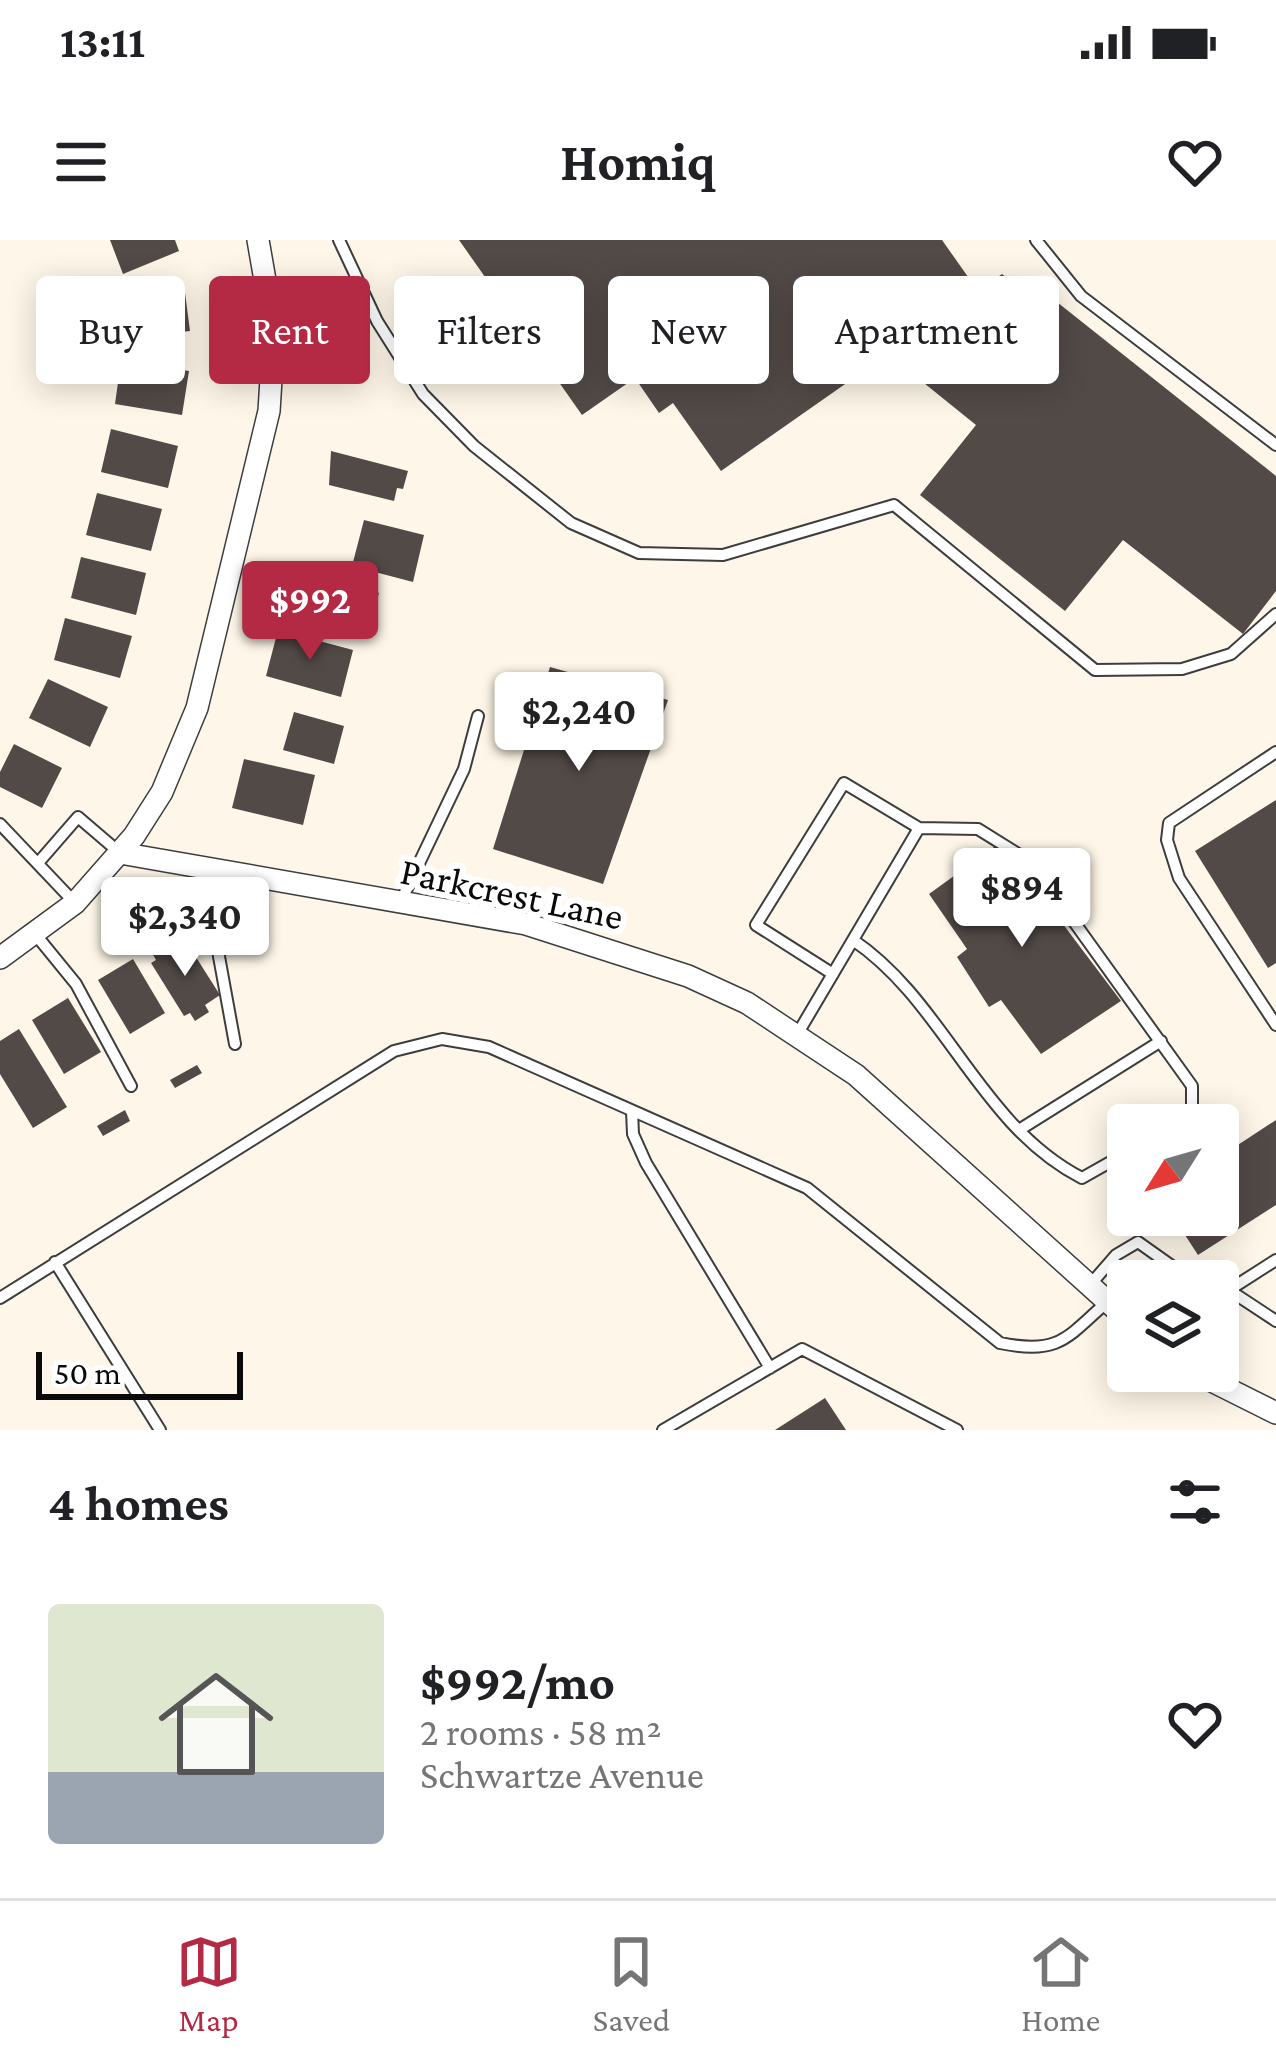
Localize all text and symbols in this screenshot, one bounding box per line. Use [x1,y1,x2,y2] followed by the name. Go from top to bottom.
[60,17,145,67] text: 13:11
[48,129,114,195] icon: menu
[1162,129,1228,195] icon: heart
[560,132,716,192] text: Homiq
[36,276,185,384] chip: Buy
[209,276,370,384] chip: Rent
[394,276,584,384] chip: Filters
[608,276,769,384] chip: New
[793,276,1059,384] chip: Apartment
[239,561,381,663] pin: $992
[269,578,351,621] text: $992
[481,672,677,774] pin: $2,240
[522,689,636,732] text: $2,240
[397,848,627,938] street label: Parkcrest Lane
[951,848,1093,950] pin: $894
[980,865,1064,908] text: $894
[87,877,283,979] pin: $2,340
[128,894,242,937] text: $2,340
[1107,1104,1239,1236] north arrow
[1107,1104,1239,1392] map controls
[1107,1260,1239,1392] button: layers
[36,1346,243,1399] scale bar
[54,1354,121,1391] text: 50 m
[1162,1469,1228,1535] icon: filters
[48,1474,229,1531] text: 4 homes
[144,1652,288,1796] icon: home
[420,1653,615,1710] text: $992/mo
[1162,1691,1228,1757] icon: heart
[420,1710,662,1753] text: 2 rooms · 58 m²
[420,1753,704,1796] text: Schwartze Avenue
[176,1929,242,2038] tab: Map
[593,1929,670,2038] tab: Saved
[1021,1929,1100,2038] tab: Home

